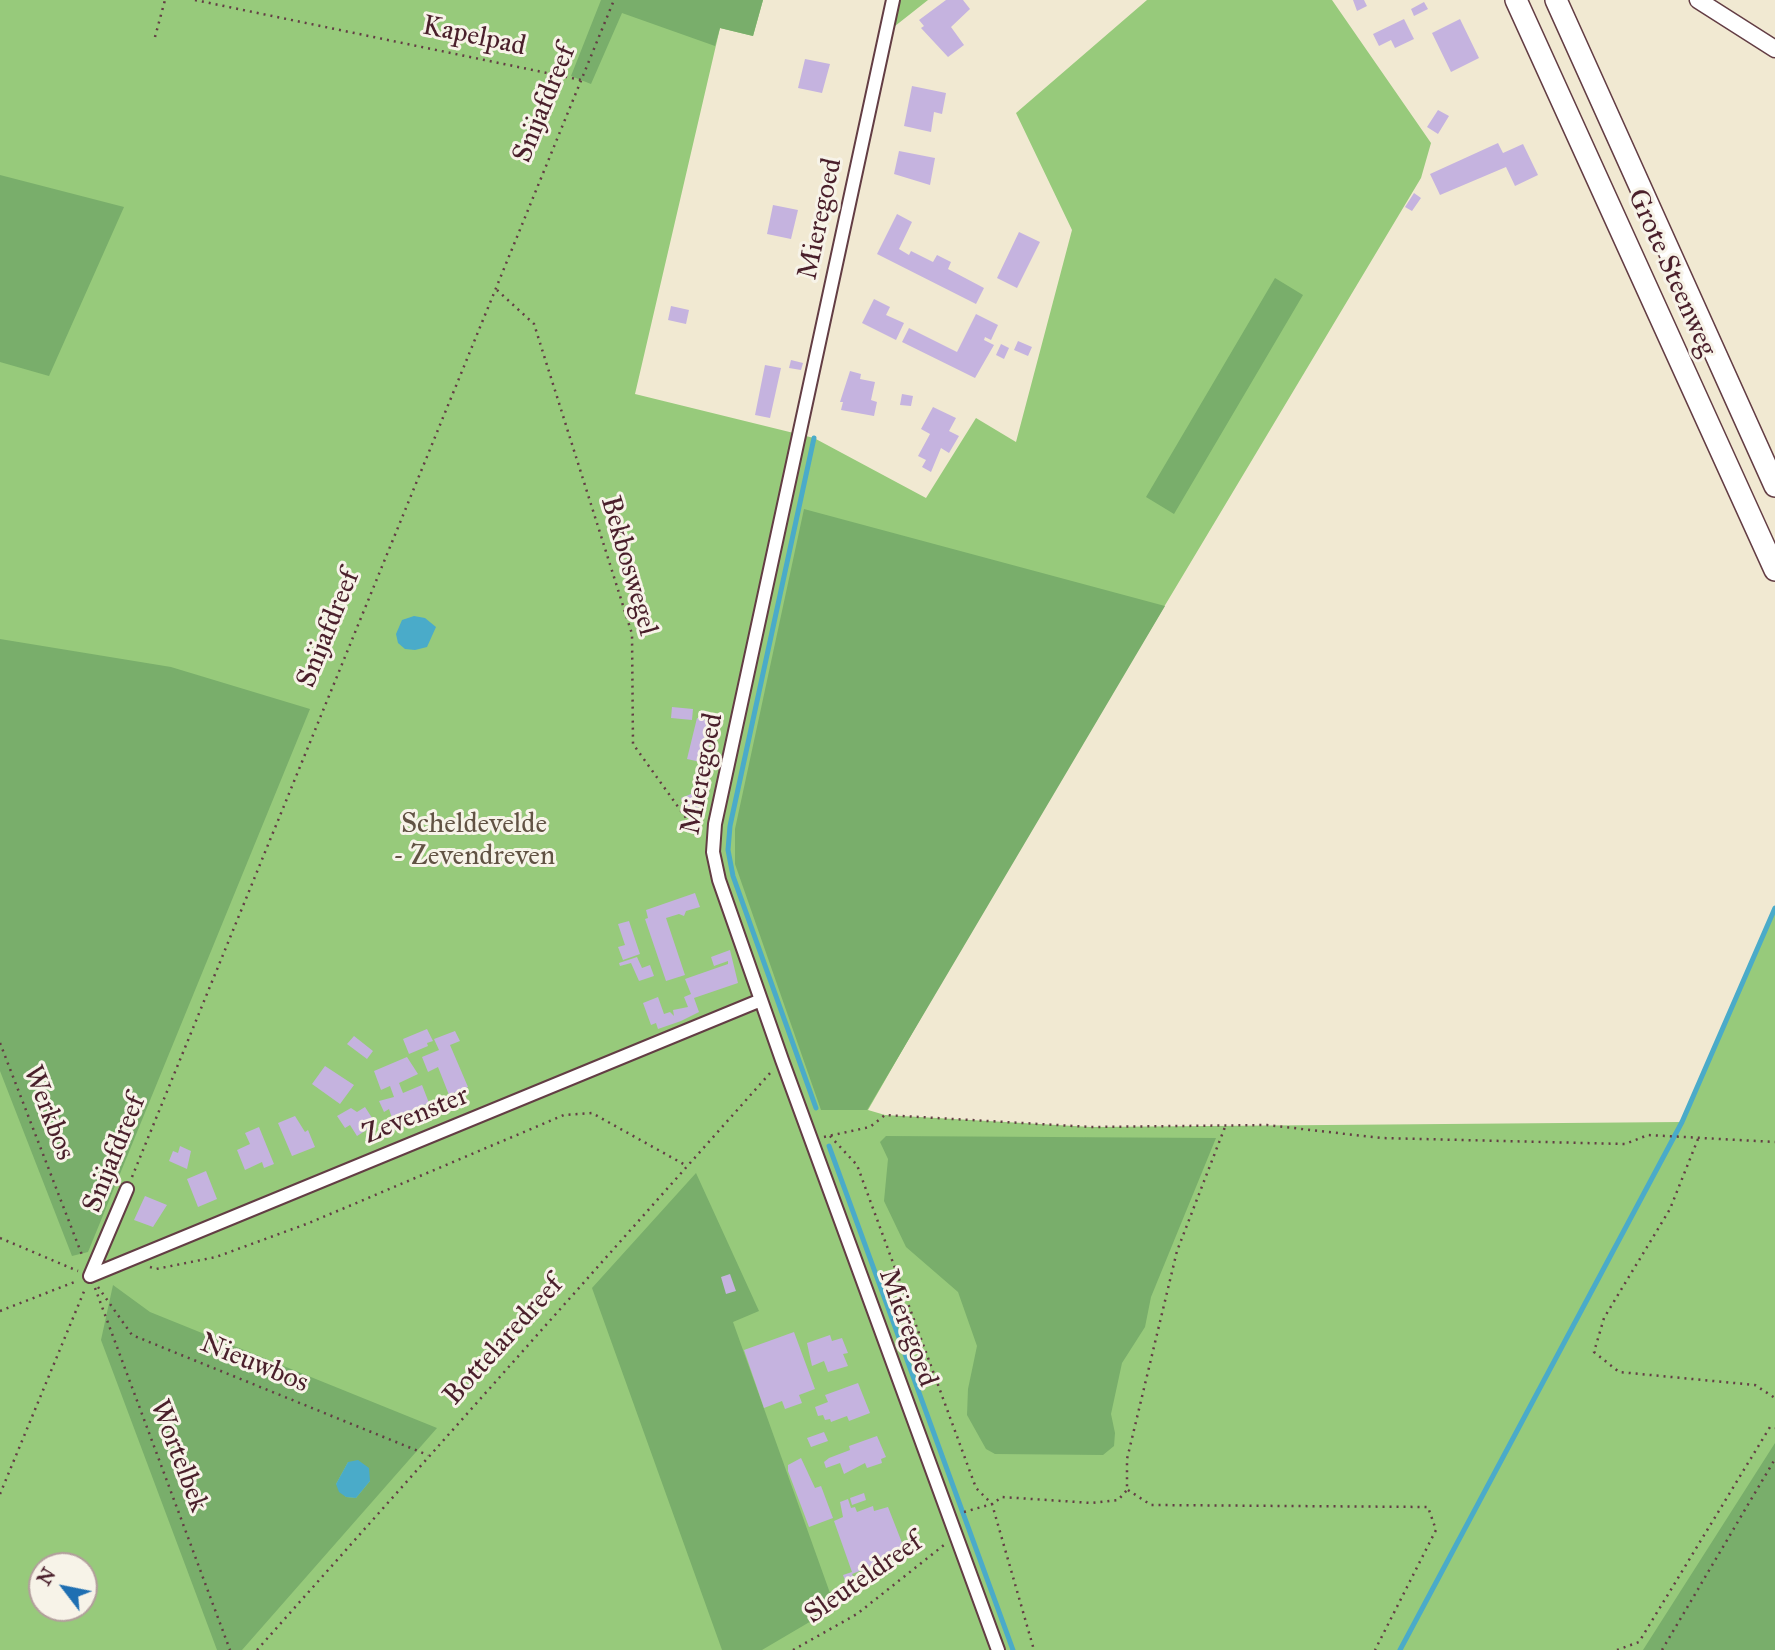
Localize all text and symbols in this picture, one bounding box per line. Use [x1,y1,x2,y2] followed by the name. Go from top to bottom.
[419,10,529,64] street label: Kapelpad
[506,40,584,168] street label: Snijafdreef
[792,155,850,283] street label: Mieregoed
[1619,184,1723,362] street label: Grote Steenweg
[592,493,664,639] street label: Bekboswegel
[290,565,368,693] street label: Snijafdreef
[675,710,731,838] street label: Mieregoed
[393,808,555,874] park label: Scheldevelde - Zevendreven
[15,1061,81,1165] street label: Werkbos
[358,1080,474,1152] street label: Zevenster
[76,1090,154,1218] street label: Snijafdreef
[870,1264,944,1392] street label: Mieregoed
[437,1269,571,1413] street label: Bottelaredreef
[195,1327,313,1401] street label: Nieuwbos
[141,1395,215,1517] street label: Wortelbek
[799,1526,929,1632] street label: Sleuteldreef
[28,1552,98,1622] north arrow
[32,1564,60,1590] text: N

